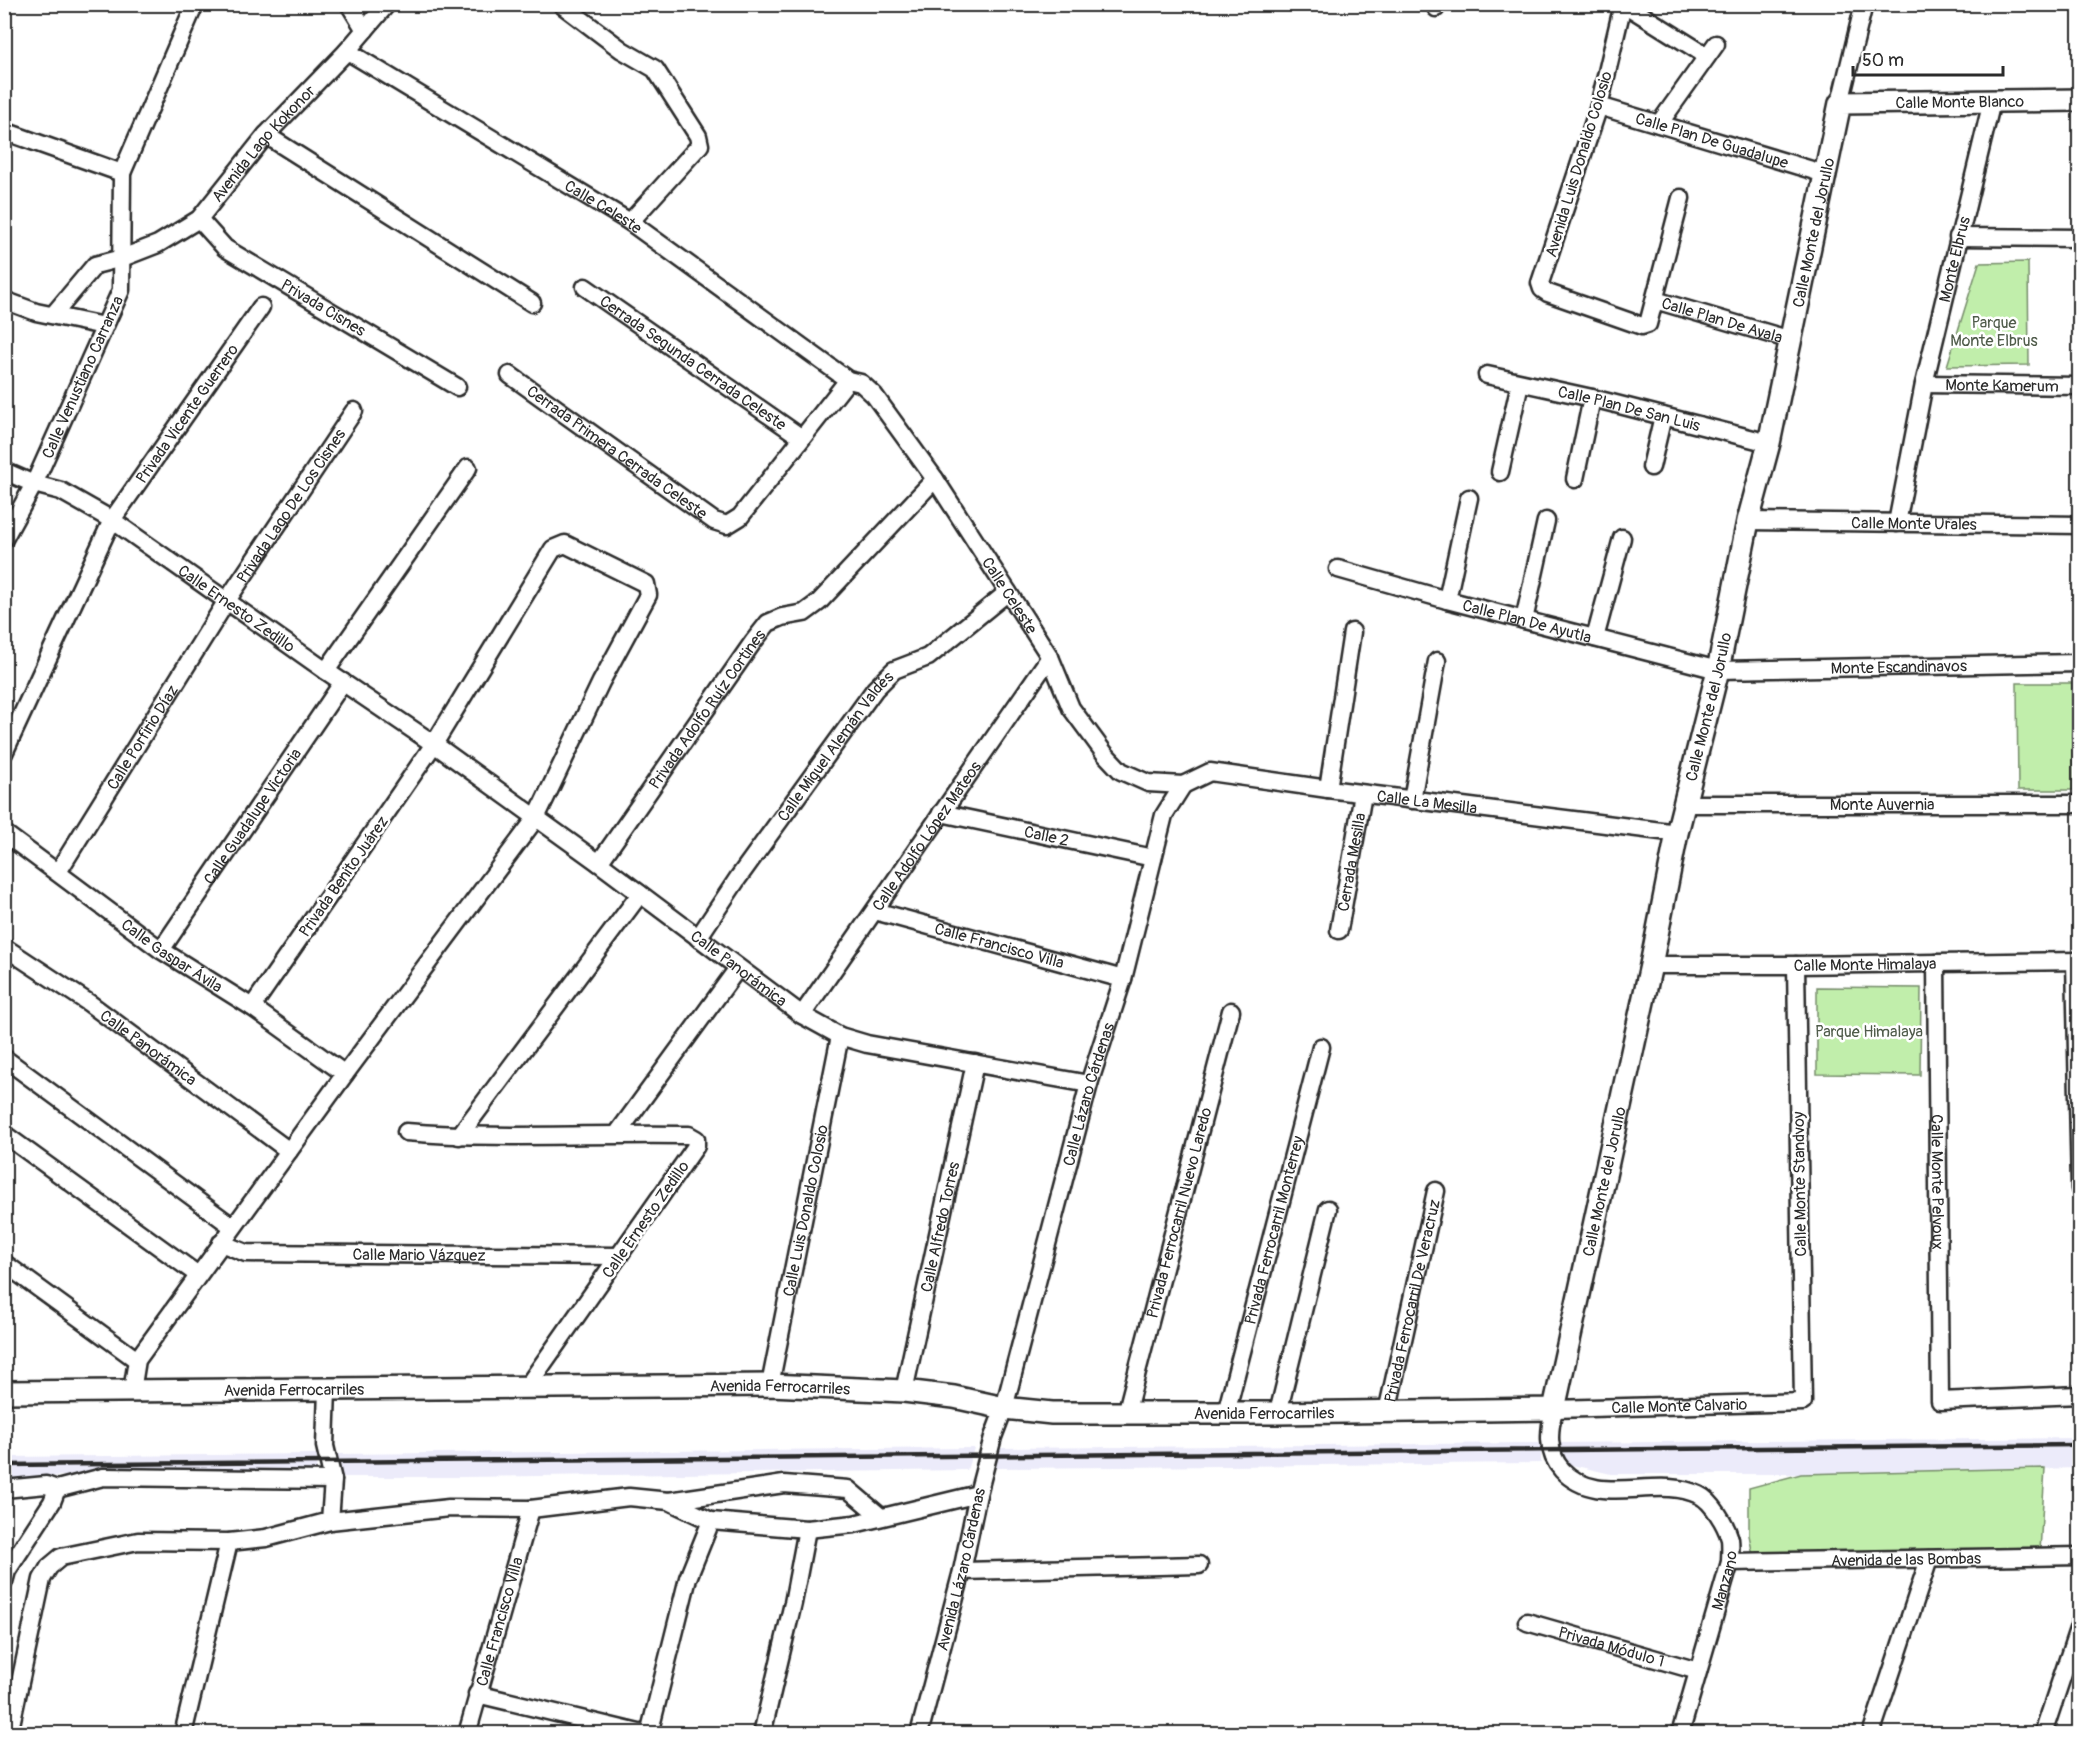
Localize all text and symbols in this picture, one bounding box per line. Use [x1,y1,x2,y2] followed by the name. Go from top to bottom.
[1853,39,2003,77] scale bar
[1862,49,1904,72] text: 50 m
[1541,69,1617,260] street label: Avenida Luis Donaldo Colosio
[207,81,320,206] street label: Avenida Lago Kokonor
[1895,92,2025,113] street label: Calle Monte Blanco
[1633,109,1791,173] street label: Calle Plan De Guadalupe
[1789,156,1839,309] street label: Calle Monte del Jorullo
[561,176,646,239] street label: Calle Celeste
[1935,214,1975,304] street label: Monte Elbrus
[277,275,369,341] street label: Privada Cisnes
[596,291,790,435] street label: Cerrada Segunda Cerrada Celeste
[38,293,128,462] street label: Calle Venustiano Carranza
[1659,293,1785,348] street label: Calle Plan De Ayala
[1950,313,2038,351] park label: Parque Monte Elbrus
[132,340,243,487] street label: Privada Vicente Guerrero
[1945,375,2059,397] street label: Monte Kamerum
[523,381,711,524] street label: Cerrada Primera Cerrada Celeste
[1556,382,1702,436] street label: Calle Plan De San Luis
[233,425,350,587] street label: Privada Lago De Los Cisnes
[1851,513,1977,535] street label: Calle Monte Urales
[977,554,1041,638] street label: Calle Celeste
[174,561,299,657] street label: Calle Ernesto Zedillo
[1460,595,1593,648] street label: Calle Plan De Ayutla
[645,626,770,793] street label: Privada Adolfo Ruíz Cortines
[1681,630,1736,784] street label: Calle Monte del Jorullo
[1830,656,1967,679] street label: Monte Escandinavos
[773,667,898,826] street label: Calle Miguel Alemán Valdés
[103,681,183,794] street label: Calle Porfirio Díaz
[200,745,306,888] street label: Calle Guadalupe Victoria
[868,758,986,915] street label: Calle Adolfo López Mateos
[1376,786,1478,819] street label: Calle La Mesilla
[1830,795,1934,815] street label: Monte Auvernia
[1333,811,1371,913] street label: Cerrada Mesilla
[295,812,393,941] street label: Privada Benito Juárez
[1022,822,1071,851] street label: Calle 2
[117,915,226,997] street label: Calle Gaspar Ávila
[932,919,1066,973] street label: Calle Francisco Villa
[686,926,791,1011] street label: Calle Panorámica
[1793,954,1937,976] street label: Calle Monte Himalaya
[96,1006,200,1090] street label: Calle Panorámica
[1059,1020,1119,1168] street label: Calle Lázaro Cárdenas
[1815,1022,1923,1042] park label: Parque Himalaya
[1142,1105,1217,1320] street label: Privada Ferrocarril Nuevo Laredo
[1579,1105,1631,1258] street label: Calle Monte del Jorullo
[1789,1111,1811,1257] street label: Calle Monte Standvoy
[1926,1114,1948,1250] street label: Calle Monte Pelvoux
[779,1123,833,1298] street label: Calle Luis Donaldo Colosio
[1240,1134,1309,1327] street label: Privada Ferrocarril Monterrey
[598,1157,694,1282] street label: Calle Ernesto Zedillo
[917,1160,964,1294] street label: Calle Alfredo Torres
[1380,1198,1445,1404] street label: Privada Ferrocarril De Veracruz
[352,1245,486,1266] street label: Calle Mario Vázquez
[710,1376,851,1400] street label: Avenida Ferrocarriles
[224,1380,364,1401] street label: Avenida Ferrocarriles
[1611,1395,1748,1418] street label: Calle Monte Calvario
[1194,1403,1334,1424] street label: Avenida Ferrocarriles
[932,1486,990,1653] street label: Avenida Lázaro Cárdenas
[1831,1549,1981,1571] street label: Avenida de las Bombas
[1708,1550,1741,1613] street label: Manzano
[472,1555,528,1689] street label: Calle Francisco Villa
[1556,1623,1667,1672] street label: Privada Módulo 1

